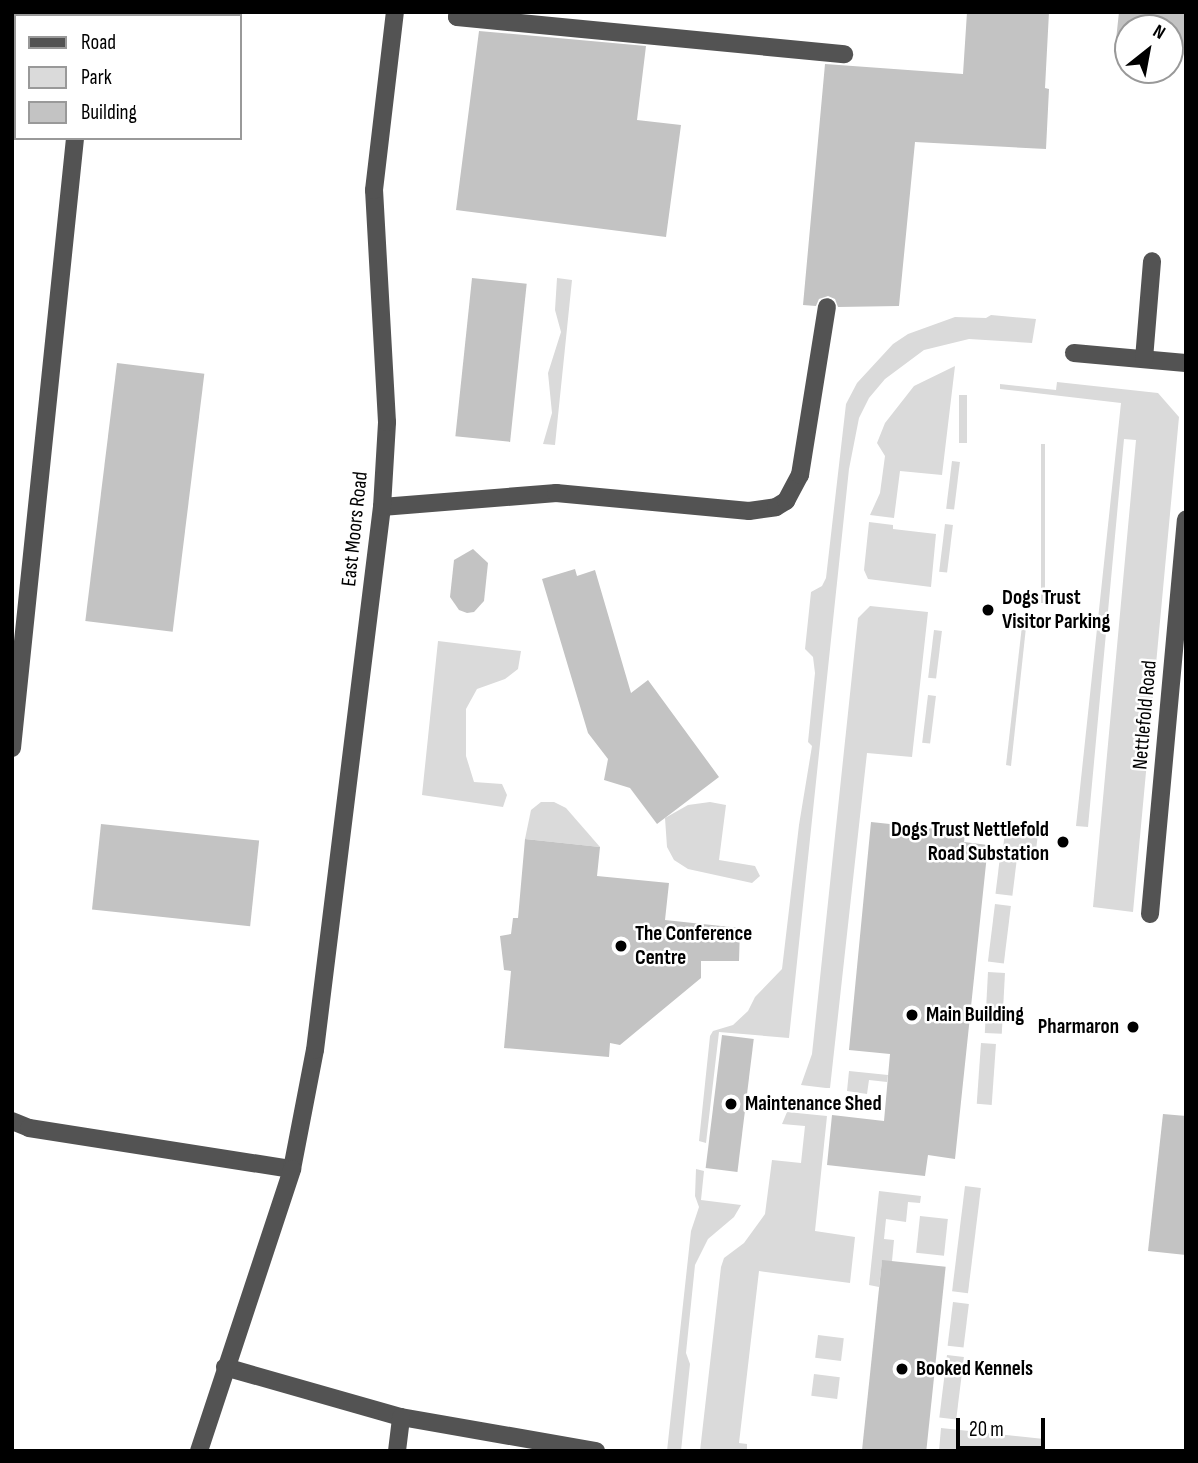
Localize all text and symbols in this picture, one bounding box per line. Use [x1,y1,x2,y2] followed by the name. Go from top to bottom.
[14,14,242,140] legend
[1114,14,1184,84] north arrow
[1149,20,1169,45] text: N
[81,30,116,55] text: Road
[81,65,112,90] text: Park
[81,100,137,125] text: Building
[336,470,374,588] street label: East Moors Road
[1002,585,1110,635] place label: Dogs Trust Visitor Parking
[980,602,996,618] marker: Dogs Trust Visitor Parking
[1128,659,1162,771] street label: Nettlefold Road
[891,817,1049,867] place label: Dogs Trust Nettlefold Road Substation
[1055,834,1071,850] marker: Dogs Trust Nettlefold Road Substation
[635,921,752,971] place label: The Conference Centre
[613,938,629,954] marker: The Conference Centre
[926,1002,1024,1028] place label: Main Building
[904,1007,920,1023] marker: Main Building
[1038,1014,1119,1040] place label: Pharmaron
[1125,1019,1141,1035] marker: Pharmaron
[745,1091,882,1117] place label: Maintenance Shed
[723,1096,739,1112] marker: Maintenance Shed
[916,1356,1033,1382] place label: Booked Kennels
[894,1361,910,1377] marker: Booked Kennels
[960,1404,1049,1448] scale bar
[969,1417,1004,1442] text: 20 m

